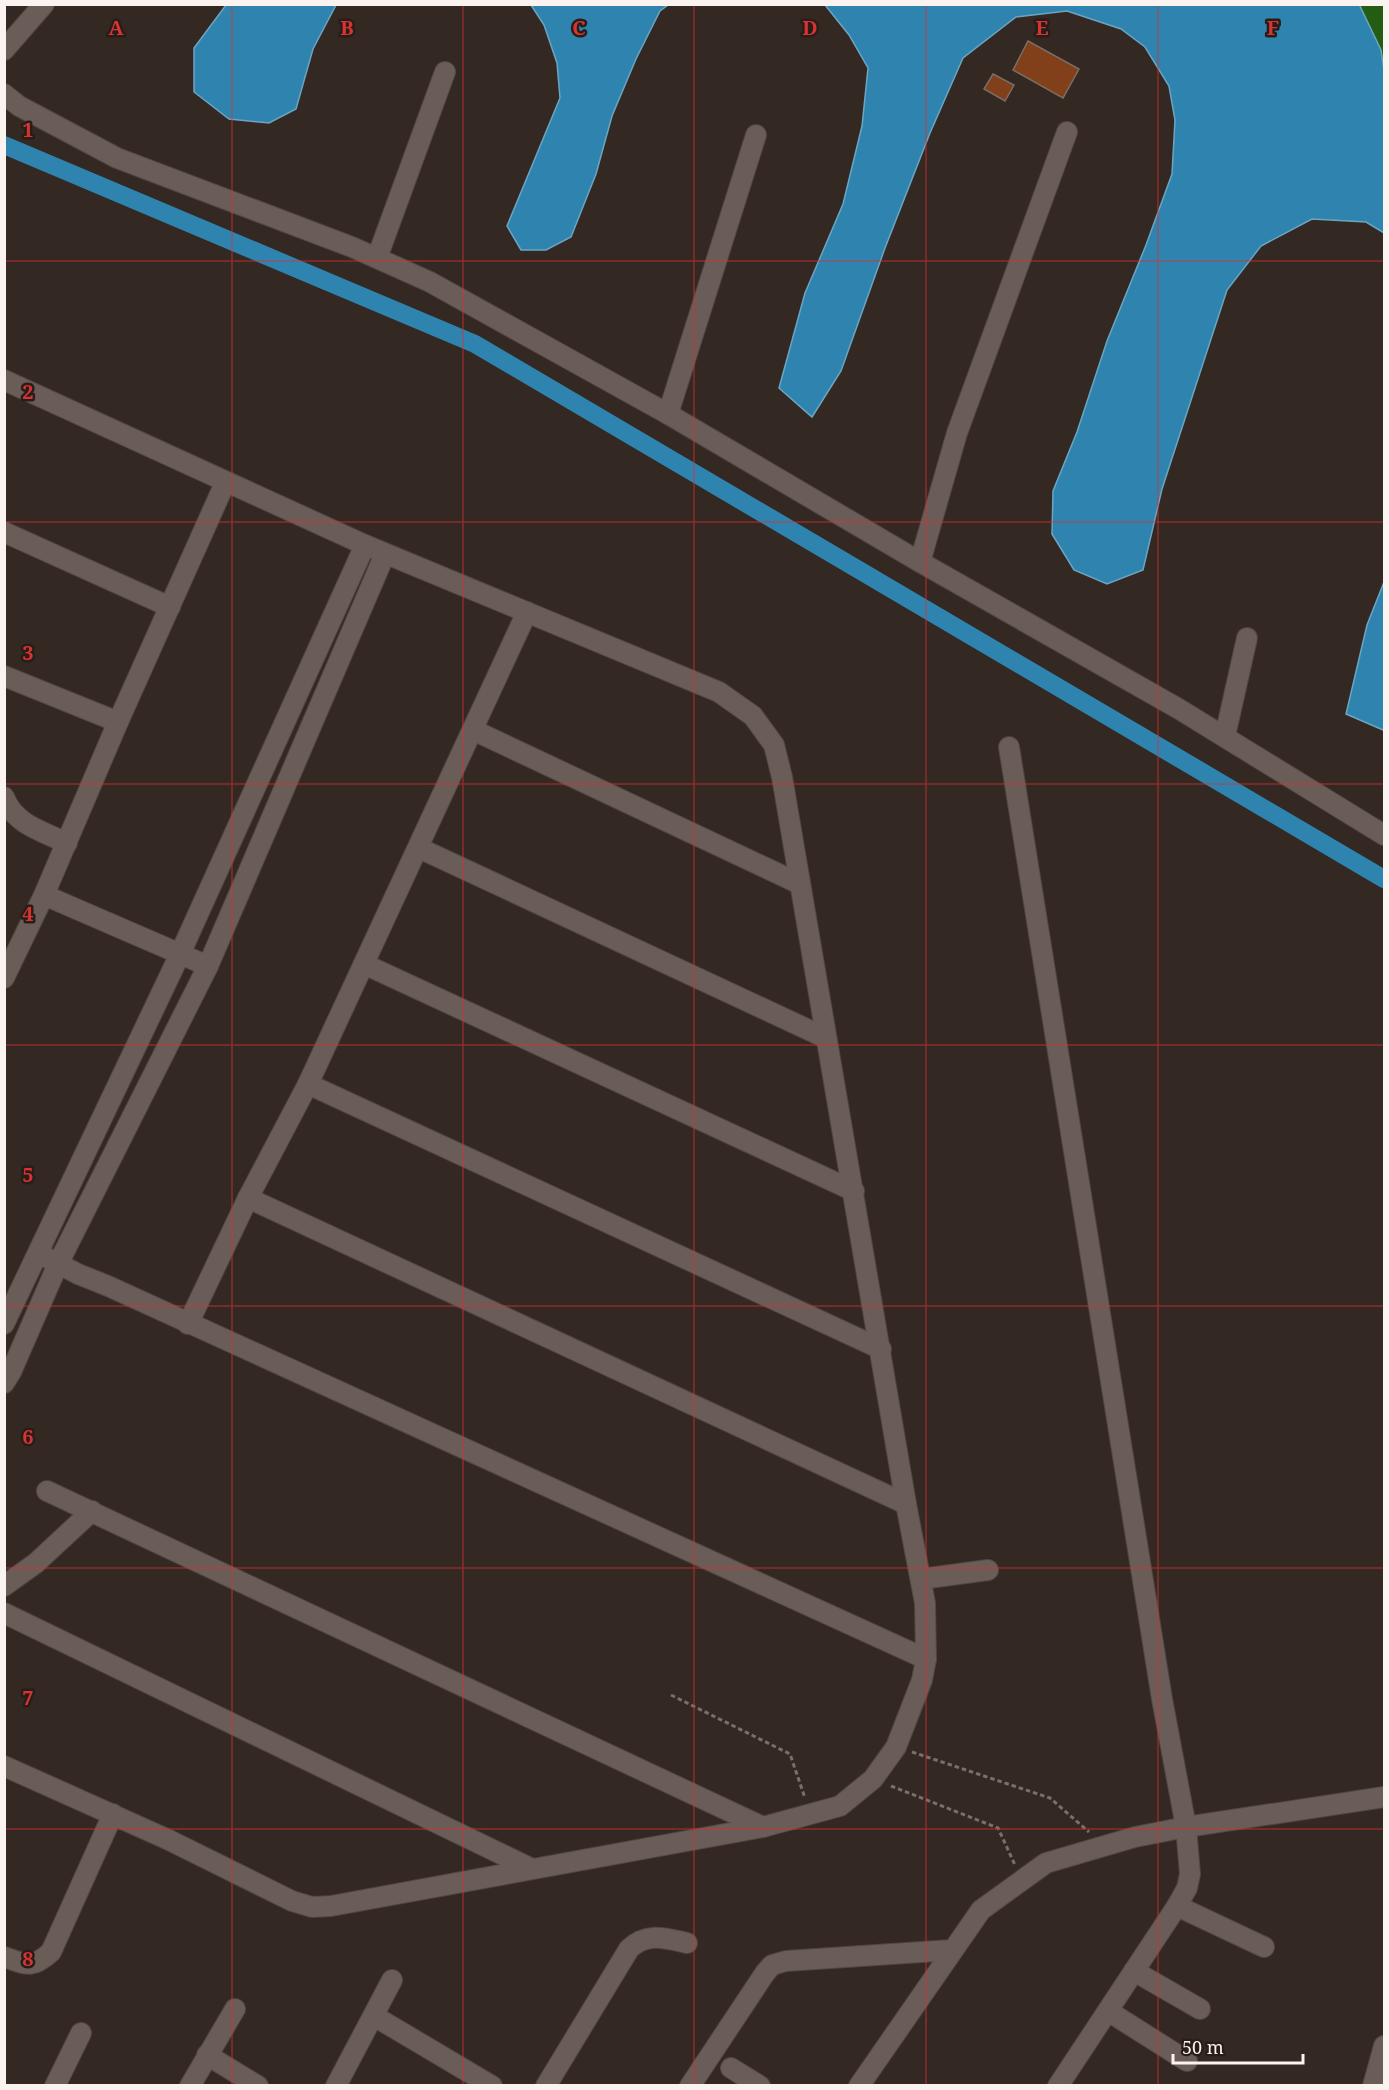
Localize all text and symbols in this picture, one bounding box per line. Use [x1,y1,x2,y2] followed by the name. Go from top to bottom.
[108,14,124,41] text: A
[340,14,354,41] text: B
[572,14,586,41] text: C
[802,14,818,41] text: D
[1035,14,1049,41] text: E
[1267,14,1279,41] text: F
[22,116,34,143] text: 1
[22,378,34,405] text: 2
[22,639,34,666] text: 3
[22,900,34,927] text: 4
[22,1161,34,1188] text: 5
[22,1423,34,1450] text: 6
[22,1684,34,1711] text: 7
[22,1945,34,1972] text: 8
[1173,2027,1304,2065] scale bar
[1182,2035,1224,2059] text: 50 m

